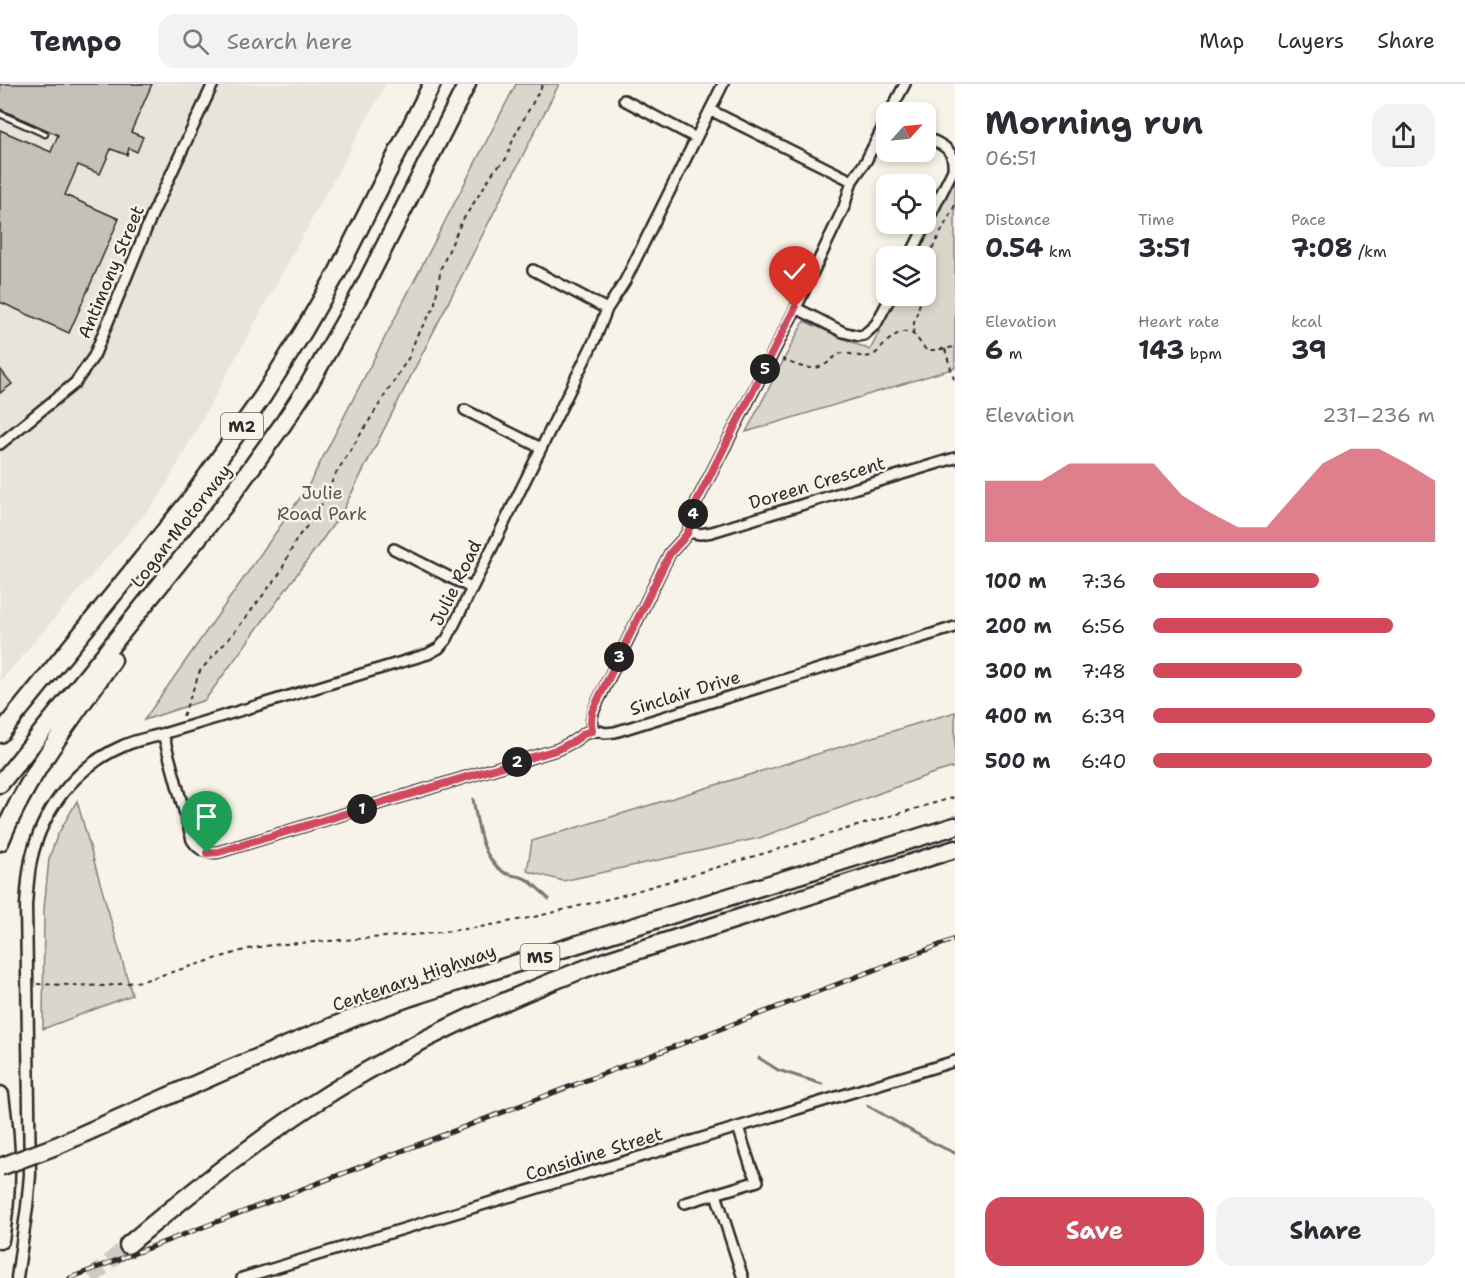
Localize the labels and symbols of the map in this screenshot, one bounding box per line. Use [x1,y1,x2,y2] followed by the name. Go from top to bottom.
[876,102,936,162] north arrow
[72,202,150,342] street label: Antimony Street
[769,246,820,308] pin
[750,354,780,384] pin: 5
[221,413,263,439] road number: M2
[746,451,888,515] street label: Doreen Crescent
[125,459,237,593] street label: Logan Motorway
[277,481,367,526] park label: Julie Road Park
[678,499,708,529] pin: 4
[425,536,487,630] street label: Julie Road
[604,642,634,672] pin: 3
[627,665,743,721] street label: Sinclair Drive
[502,747,532,777] pin: 2
[181,791,232,853] pin
[347,794,377,824] pin: 1
[329,939,499,1017] street label: Centenary Highway
[520,944,560,970] road number: M5
[523,1122,666,1186] street label: Considine Street

